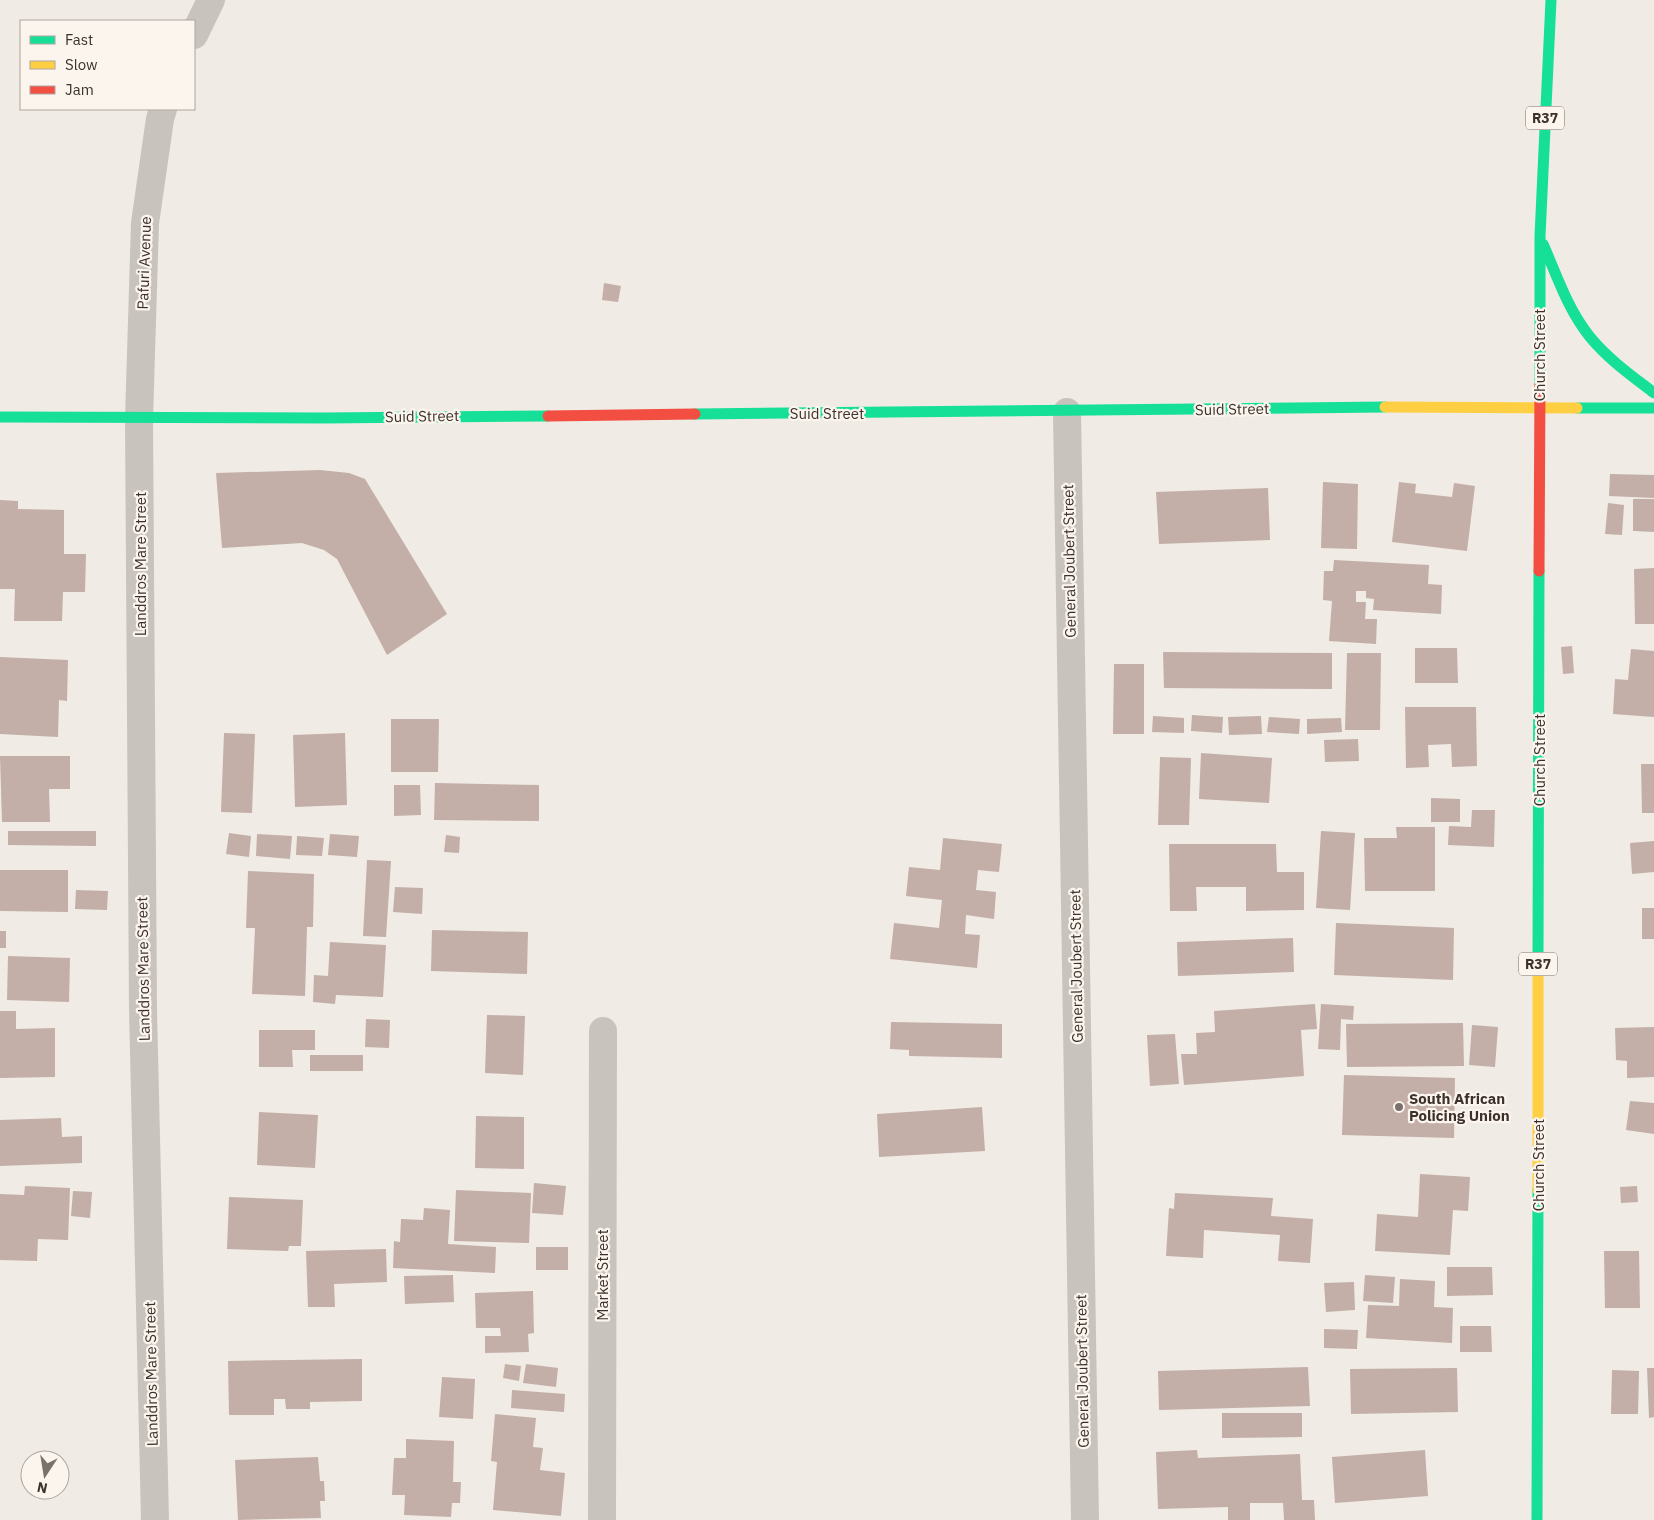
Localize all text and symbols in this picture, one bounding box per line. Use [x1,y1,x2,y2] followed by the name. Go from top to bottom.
[20,20,195,110] legend
[65,30,93,49] text: Fast
[65,55,98,74] text: Slow
[65,80,94,99] text: Jam
[1526,106,1564,130] road number: R37
[133,216,155,310] street label: Pafuri Avenue
[1530,309,1549,401] street label: Church Street
[1195,399,1269,419] street label: Suid Street
[790,404,864,423] street label: Suid Street
[385,406,459,426] street label: Suid Street
[1058,484,1080,638] street label: General Joubert Street
[131,492,150,636] street label: Landdros Mare Street
[1530,714,1549,806] street label: Church Street
[1065,889,1087,1043] street label: General Joubert Street
[132,897,154,1041] street label: Landdros Mare Street
[1519,952,1557,976] road number: R37
[1409,1089,1510,1125] place label: South African Policing Union
[1393,1101,1405,1113] marker: South African Policing Union
[1529,1119,1548,1211] street label: Church Street
[593,1229,612,1321] street label: Market Street
[1071,1294,1093,1448] street label: General Joubert Street
[140,1302,162,1446] street label: Landdros Mare Street
[20,1450,70,1500] north arrow
[35,1478,49,1498] text: N

